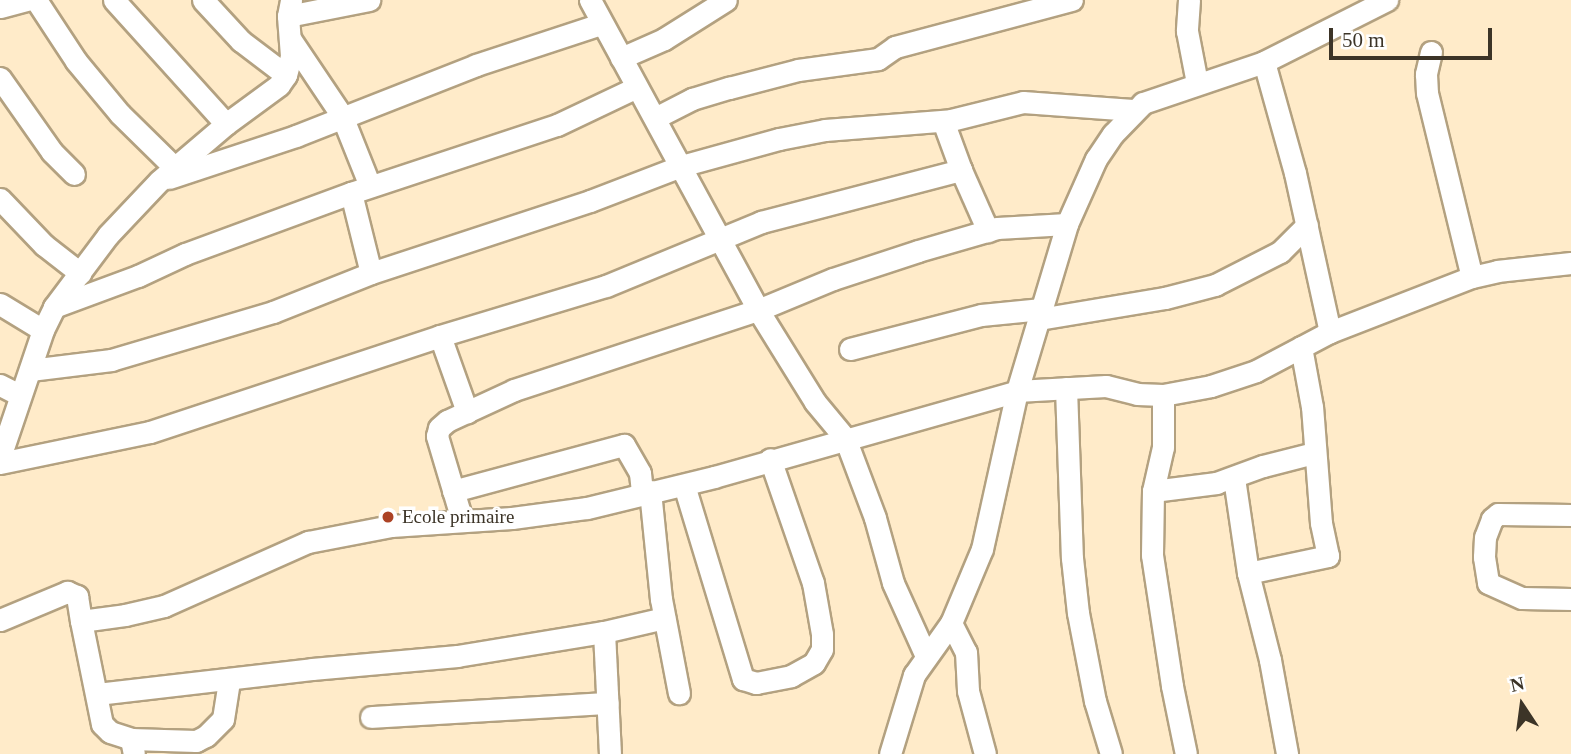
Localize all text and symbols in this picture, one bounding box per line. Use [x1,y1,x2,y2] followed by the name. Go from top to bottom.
[1333,14,1496,58] scale bar
[1342,28,1385,52] text: 50 m
[402,506,514,528] place label: Ecole primaire
[380,509,396,525] marker: Ecole primaire
[1487,670,1557,740] north arrow
[1508,672,1526,696] text: N

